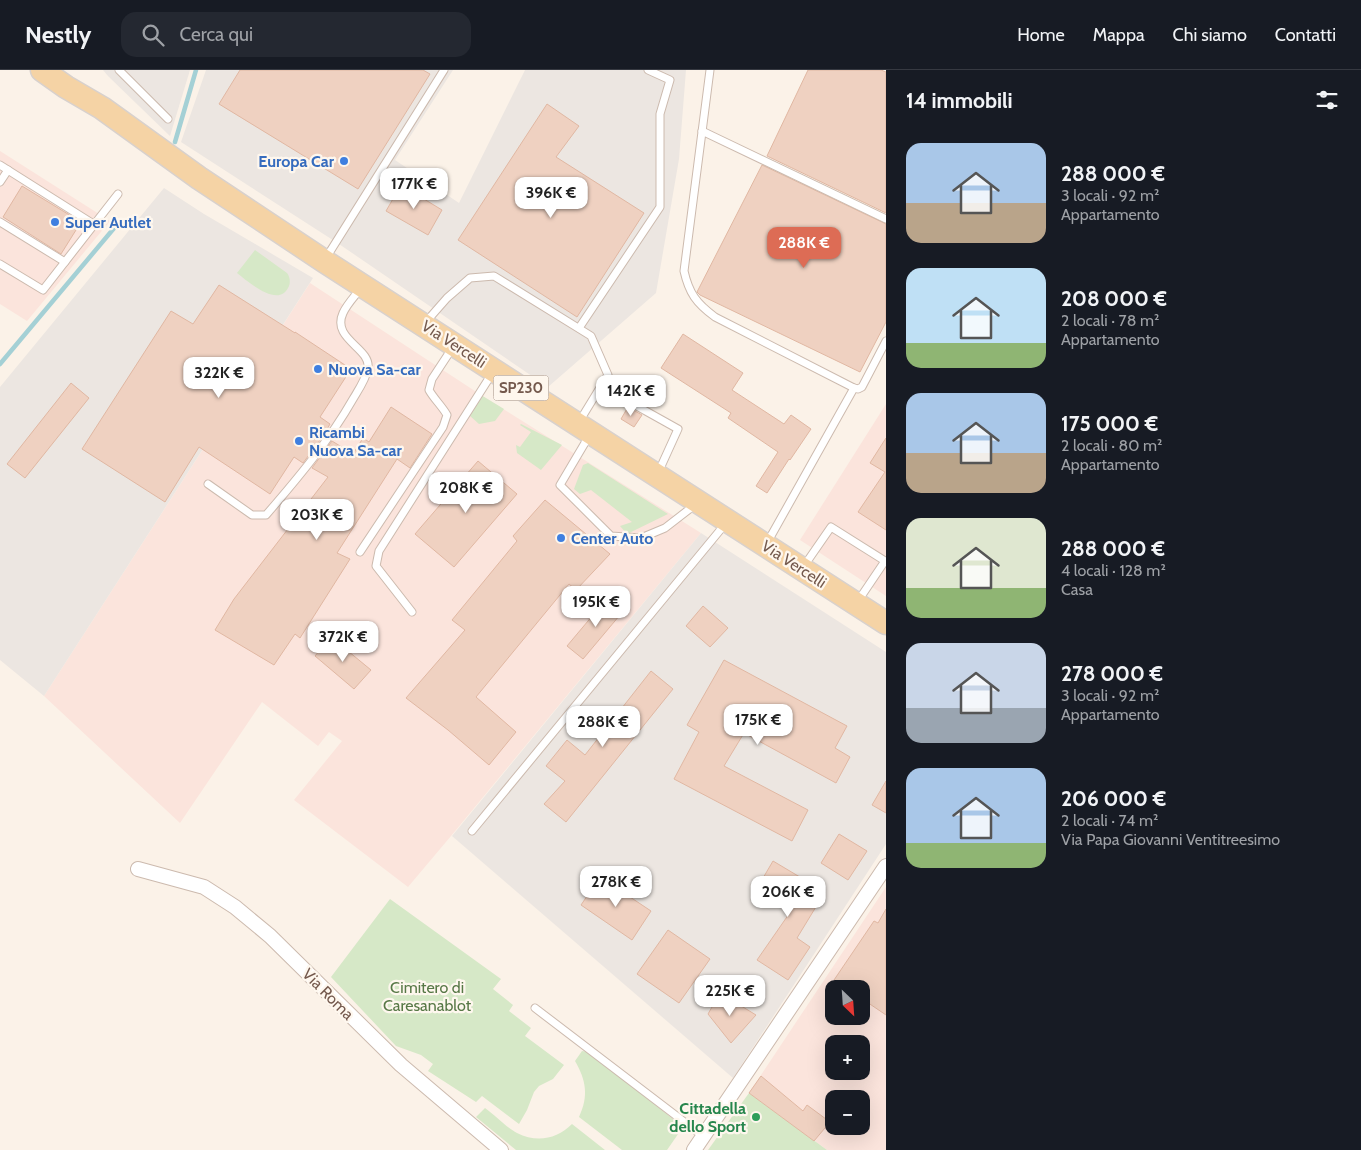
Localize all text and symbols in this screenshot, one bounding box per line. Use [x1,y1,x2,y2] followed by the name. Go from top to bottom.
[121,12,471,57] search box
[25,20,91,49] text: Nestly
[139,21,167,49] icon: search
[179,23,253,46] text: Cerca qui
[1017,24,1065,46] text: Home
[1093,24,1145,46] text: Mappa
[1173,24,1247,46] text: Chi siamo
[1275,24,1336,46] text: Contatti
[1313,86,1341,114] icon: filters
[906,88,1013,113] text: 14 immobili
[258,152,335,171] place label: Europa Car
[338,155,350,167] marker: Europa Car
[1061,161,1165,186] text: 288 000 €
[946,163,1006,223] icon: home
[373,168,455,210] pin: 177K €
[391,174,437,193] text: 177K €
[510,176,592,219] pin: 396K €
[526,183,576,202] text: 396K €
[1061,186,1159,205] text: 3 locali · 92 m²
[1061,205,1160,224] text: Appartamento
[65,213,152,232] place label: Super Autlet
[49,216,61,228] marker: Super Autlet
[763,226,845,269] pin: 288K €
[778,233,830,252] text: 288K €
[1061,286,1167,311] text: 208 000 €
[946,288,1006,348] icon: home
[1061,311,1159,330] text: 2 locali · 78 m²
[418,316,490,372] street label: Via Vercelli
[1061,330,1160,349] text: Appartamento
[178,356,260,399] pin: 322K €
[328,360,422,379] place label: Nuova Sa-car
[194,363,244,382] text: 322K €
[312,363,324,375] marker: Nuova Sa-car
[590,374,672,417] pin: 142K €
[494,376,548,400] road number: SP230
[607,381,655,400] text: 142K €
[1061,411,1158,436] text: 175 000 €
[946,413,1006,473] icon: home
[309,423,403,460] place label: Ricambi Nuova Sa-car
[293,435,305,447] marker: Ricambi Nuova Sa-car
[1061,436,1162,455] text: 2 locali · 80 m²
[1061,455,1160,474] text: Appartamento
[425,472,507,514] pin: 208K €
[439,478,493,497] text: 208K €
[276,498,358,541] pin: 203K €
[291,505,343,524] text: 203K €
[571,529,653,548] place label: Center Auto
[555,532,567,544] marker: Center Auto
[758,536,830,592] street label: Via Vercelli
[1061,536,1165,561] text: 288 000 €
[946,538,1006,598] icon: home
[1061,561,1166,580] text: 4 locali · 128 m²
[1061,580,1093,599] text: Casa
[555,586,637,628] pin: 195K €
[572,592,620,611] text: 195K €
[302,620,384,663] pin: 372K €
[318,627,368,646] text: 372K €
[1061,661,1163,686] text: 278 000 €
[946,663,1006,723] icon: home
[1061,686,1159,705] text: 3 locali · 92 m²
[717,704,799,746] pin: 175K €
[1061,705,1160,724] text: Appartamento
[562,706,644,748] pin: 288K €
[735,710,781,729] text: 175K €
[577,712,629,731] text: 288K €
[1061,786,1166,811] text: 206 000 €
[946,788,1006,848] icon: home
[1061,811,1158,830] text: 2 locali · 74 m²
[1061,830,1280,849] text: Via Papa Giovanni Ventitreesimo
[575,866,657,908] pin: 278K €
[591,872,641,891] text: 278K €
[747,876,829,918] pin: 206K €
[762,882,814,901] text: 206K €
[298,964,358,1024] street label: Via Roma
[689,974,771,1017] pin: 225K €
[383,978,472,1015] park label: Cimitero di Caresanablot
[825,980,870,1025] north arrow
[825,980,870,1135] map controls
[705,981,755,1000] text: 225K €
[825,1035,870,1080] button: +
[825,1090,870,1135] button: −
[669,1099,746,1136] place label: Cittadella dello Sport
[750,1111,762,1123] marker: Cittadella dello Sport

